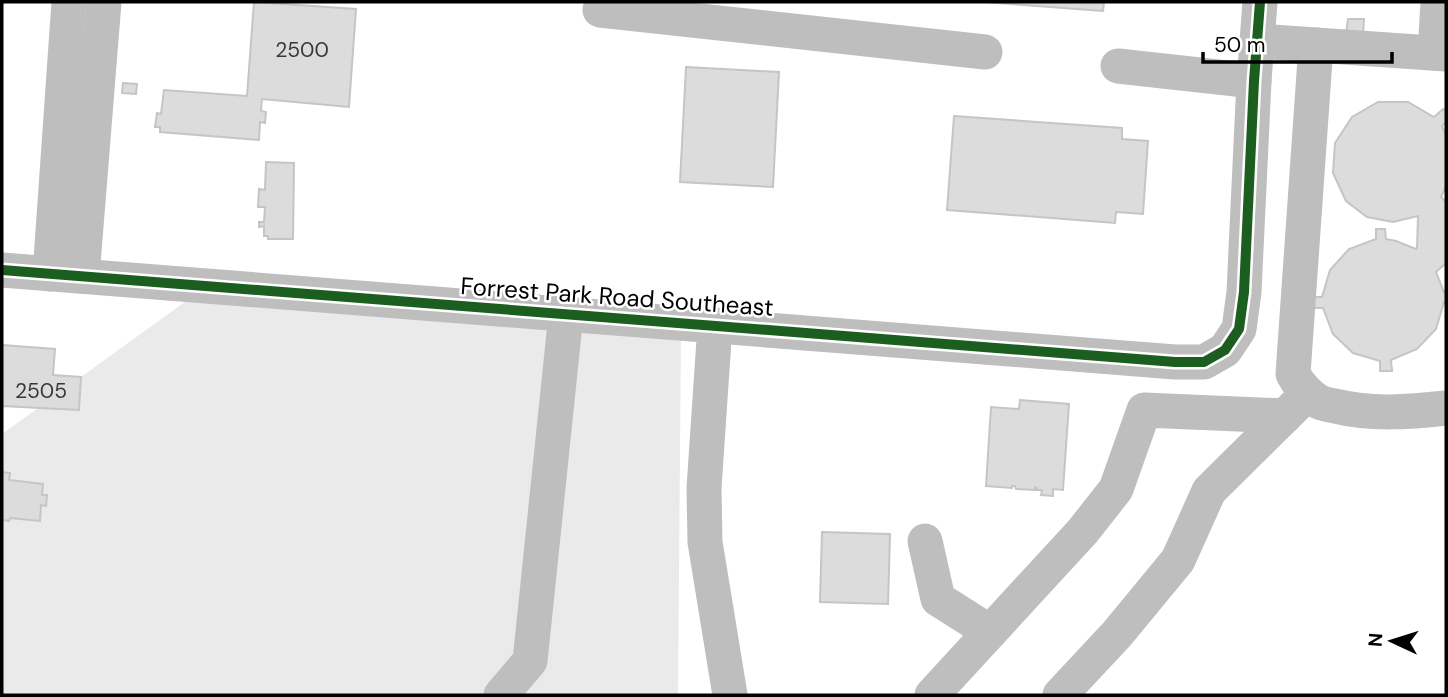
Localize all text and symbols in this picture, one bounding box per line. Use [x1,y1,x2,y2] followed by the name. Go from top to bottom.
[1203,21,1392,65] scale bar
[1214,31,1265,59] text: 50 m
[275,36,329,64] house number: 2500
[460,270,775,323] street label: Forrest Park Road Southeast
[15,377,67,405] house number: 2505
[1357,606,1427,676] north arrow
[1363,632,1388,648] text: N

